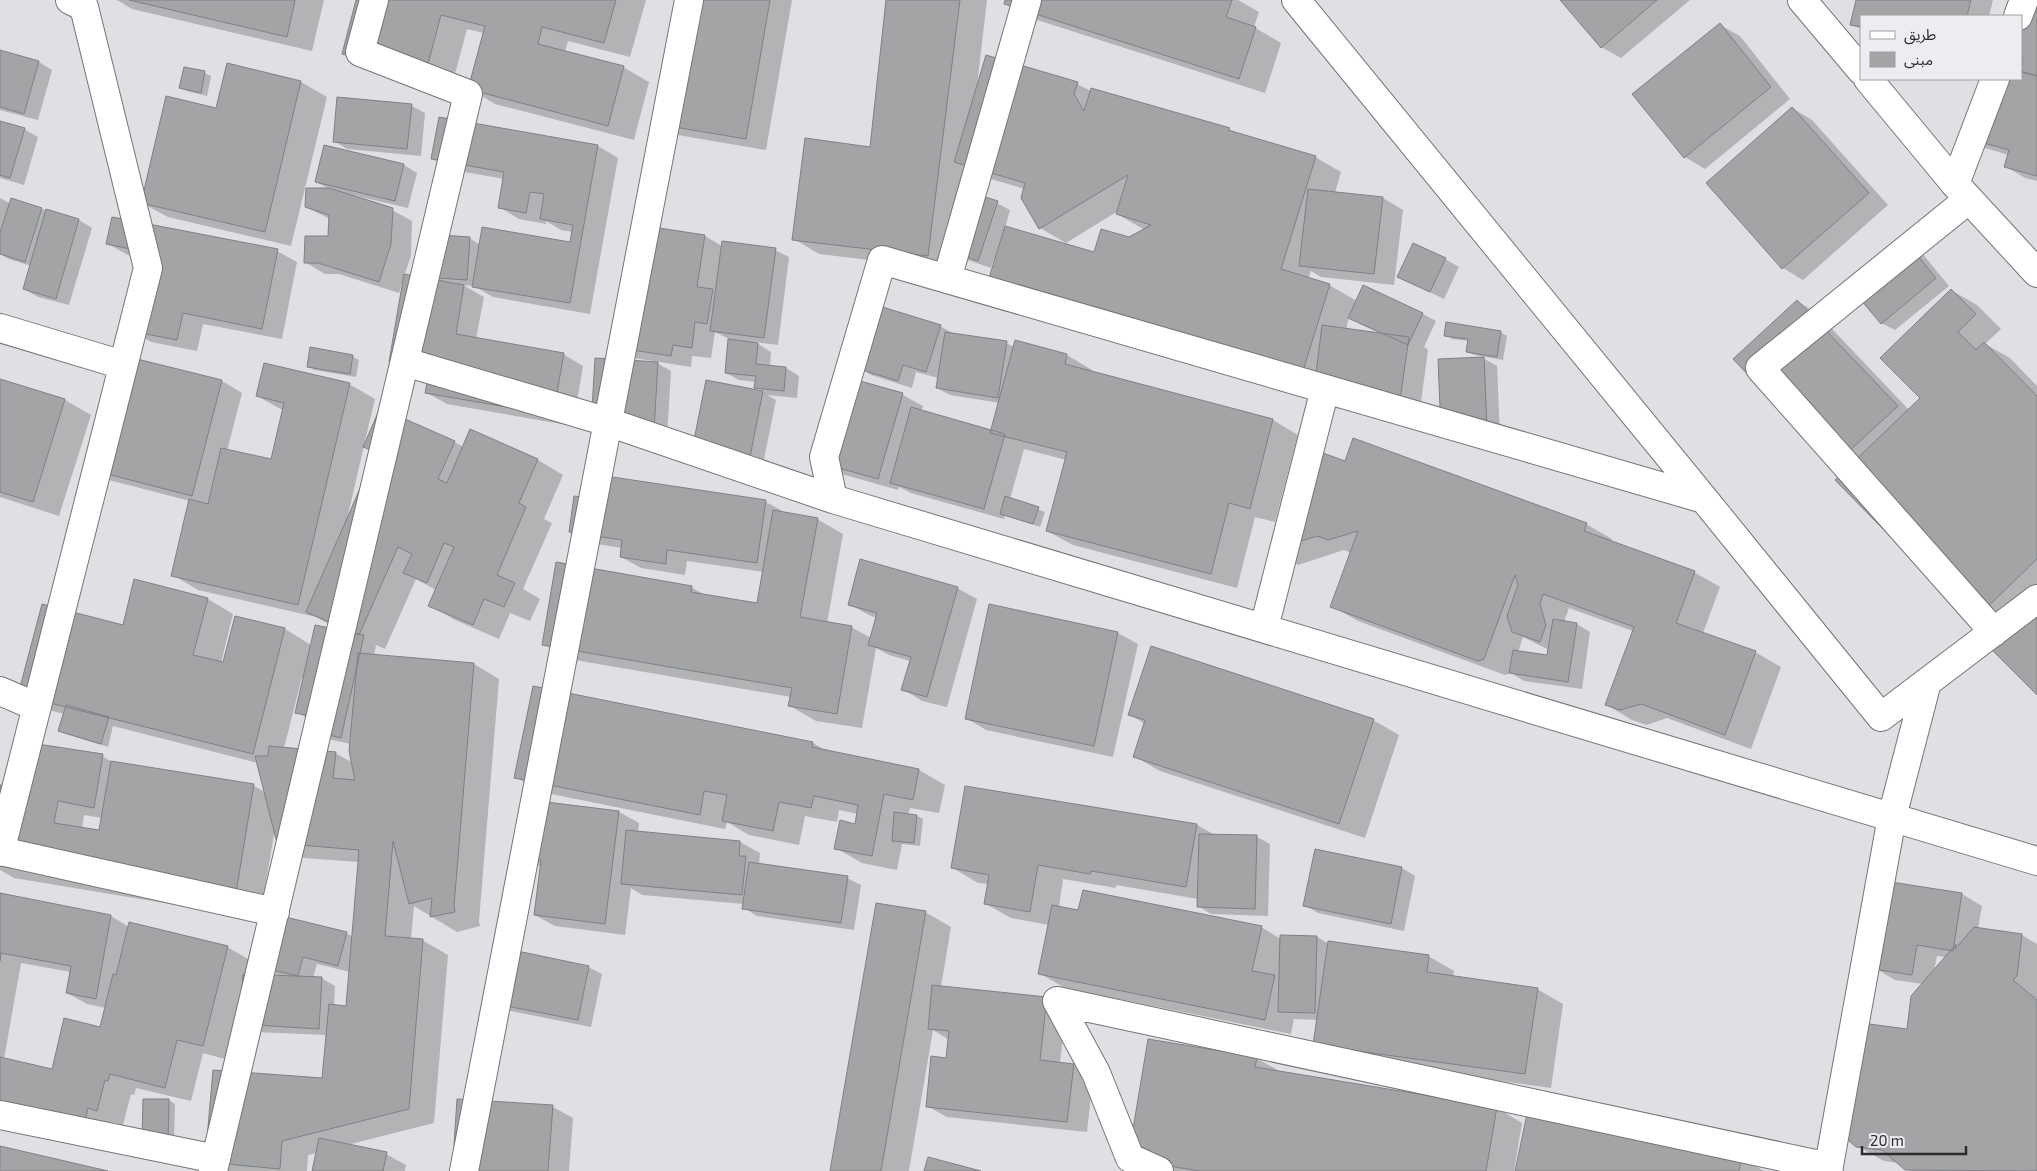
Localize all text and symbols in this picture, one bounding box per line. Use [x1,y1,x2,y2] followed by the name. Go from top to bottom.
[1860,15,2022,80] legend
[1904,25,1936,45] text: طريق
[1904,50,1933,69] text: مبنى
[1862,1124,1966,1156] scale bar
[1870,1131,1904,1149] text: 20 m

